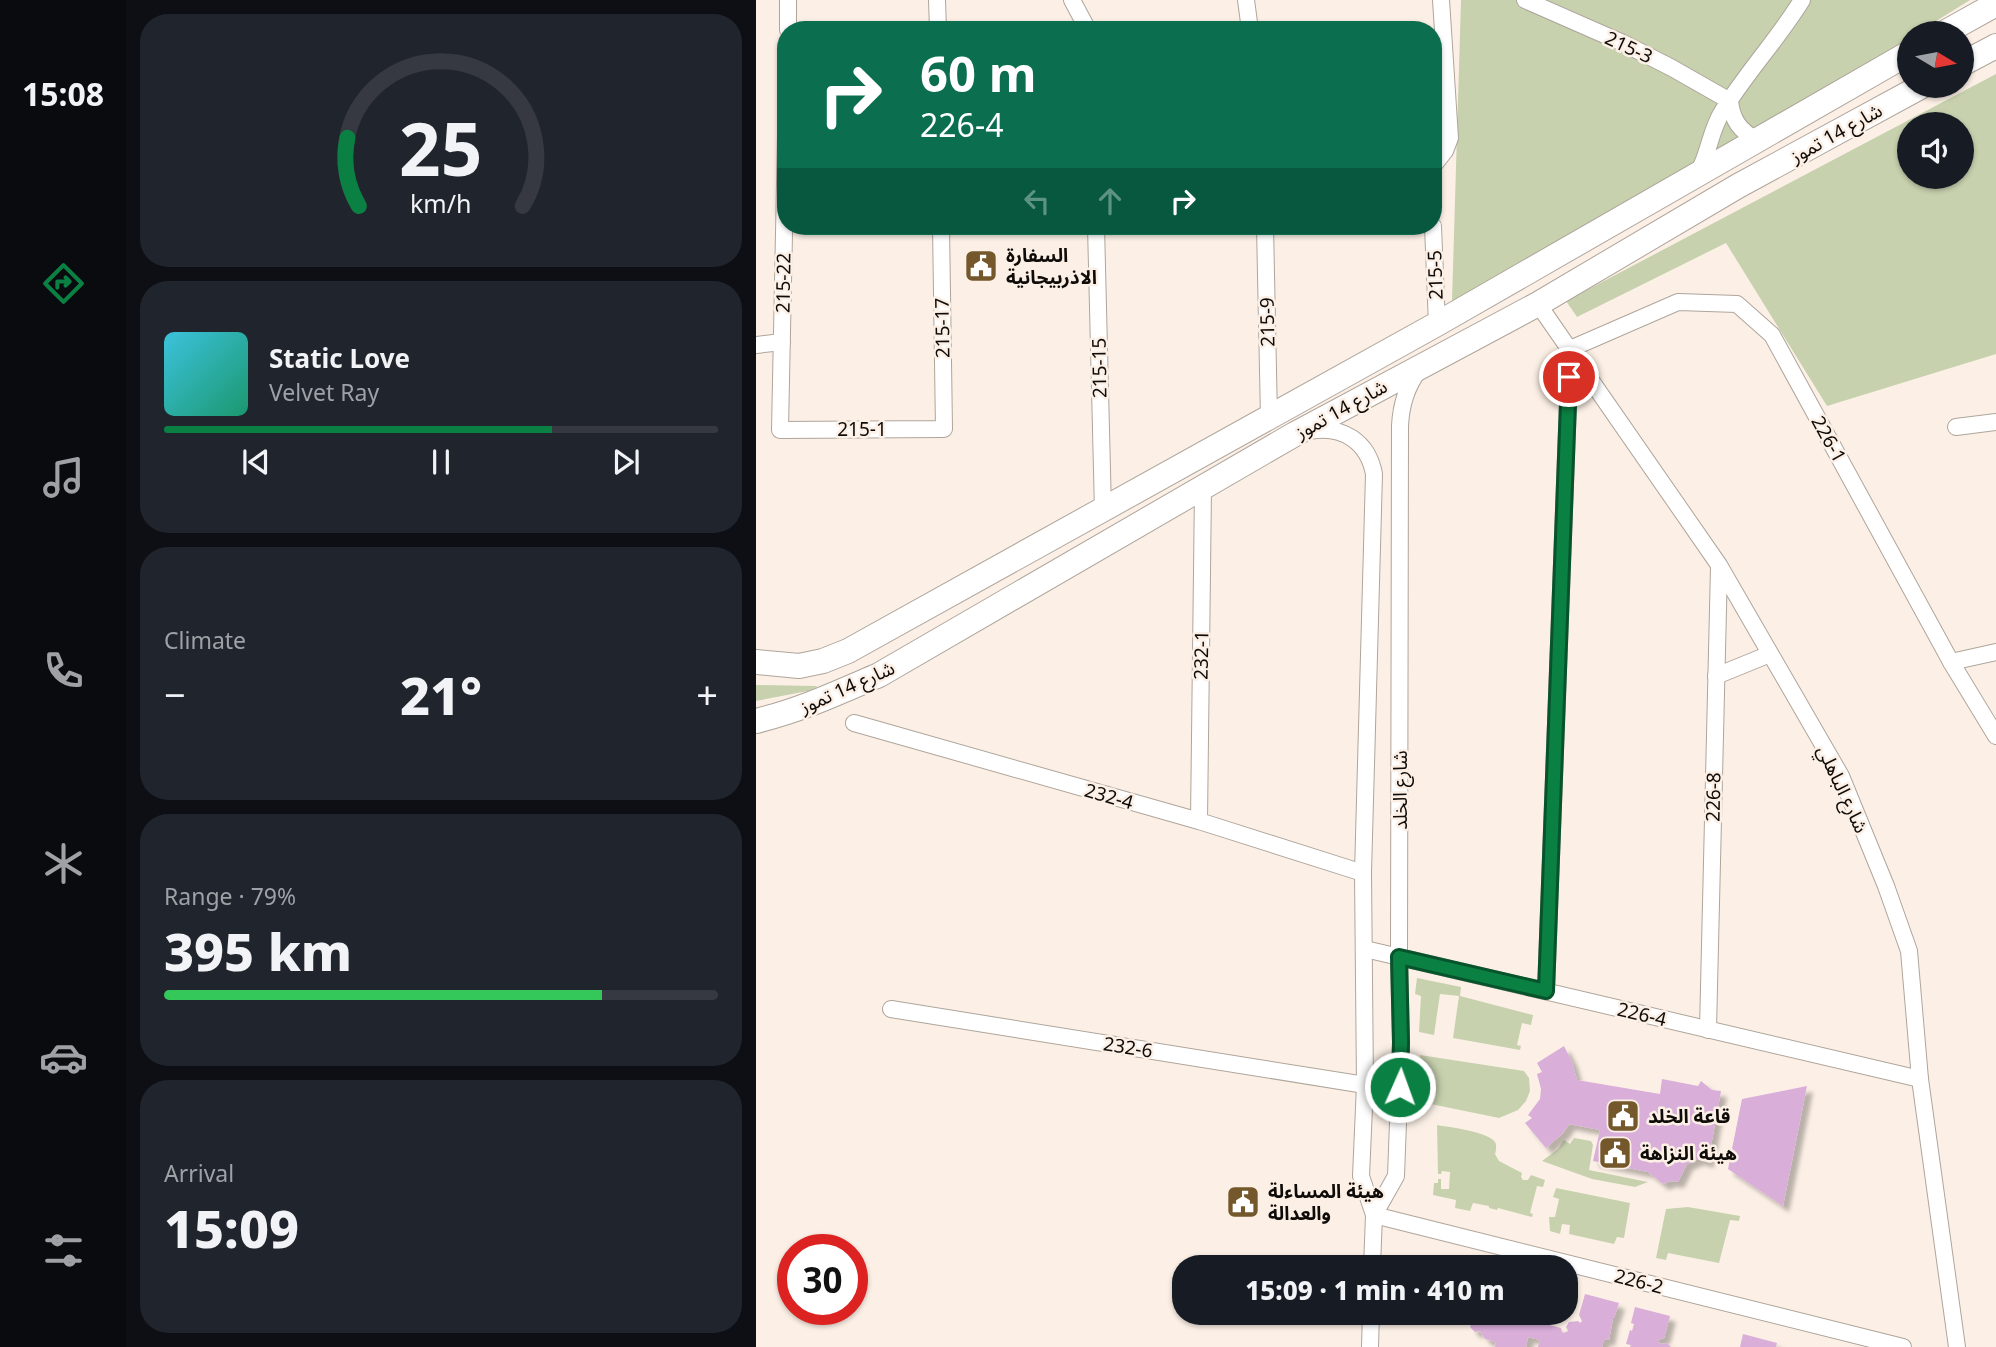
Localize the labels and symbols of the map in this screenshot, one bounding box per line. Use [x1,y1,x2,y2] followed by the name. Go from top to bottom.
[1897,21,1974,98] north arrow
[1601,25,1657,69] street label: 215-3
[1785,97,1887,170] street label: شارع 14 تموز
[1006,242,1097,290] place label: السفارة الاذربيجانية
[962,247,1000,285] public building icon: السفارة الاذربيجانية
[1421,250,1449,300] street label: 215-5
[769,253,797,313] street label: 215-22
[1254,297,1280,347] street label: 215-9
[928,298,956,358] street label: 215-17
[1085,338,1113,398] street label: 215-15
[1539,347,1599,407] pin
[1290,373,1392,446] street label: شارع 14 تموز
[1806,411,1852,467] street label: 226-1
[837,416,887,442] street label: 215-1
[1188,630,1214,680] street label: 232-1
[795,655,899,721] street label: شارع 14 تموز
[1809,741,1875,838] street label: شارع الباهلي
[1387,750,1414,830] street label: شارع الخلد
[1700,772,1726,822] street label: 226-8
[1082,777,1137,815] street label: 232-4
[1615,996,1669,1032] street label: 226-4
[1101,1030,1155,1064] street label: 232-6
[1363,1050,1437,1124] position arrow
[1604,1097,1642,1135] public building icon: قاعة الخلد
[1648,1103,1730,1129] place label: قاعة الخلد
[1596,1134,1634,1172] public building icon: هيئة النزاهة
[1640,1140,1737,1166] place label: هيئة النزاهة
[1268,1178,1384,1226] place label: هيئة المساءلة والعدالة
[1224,1183,1262,1221] public building icon: هيئة المساءلة والعدالة
[777,1234,868,1325] speed limit sign: 30
[1612,1262,1666,1300] street label: 226-2

